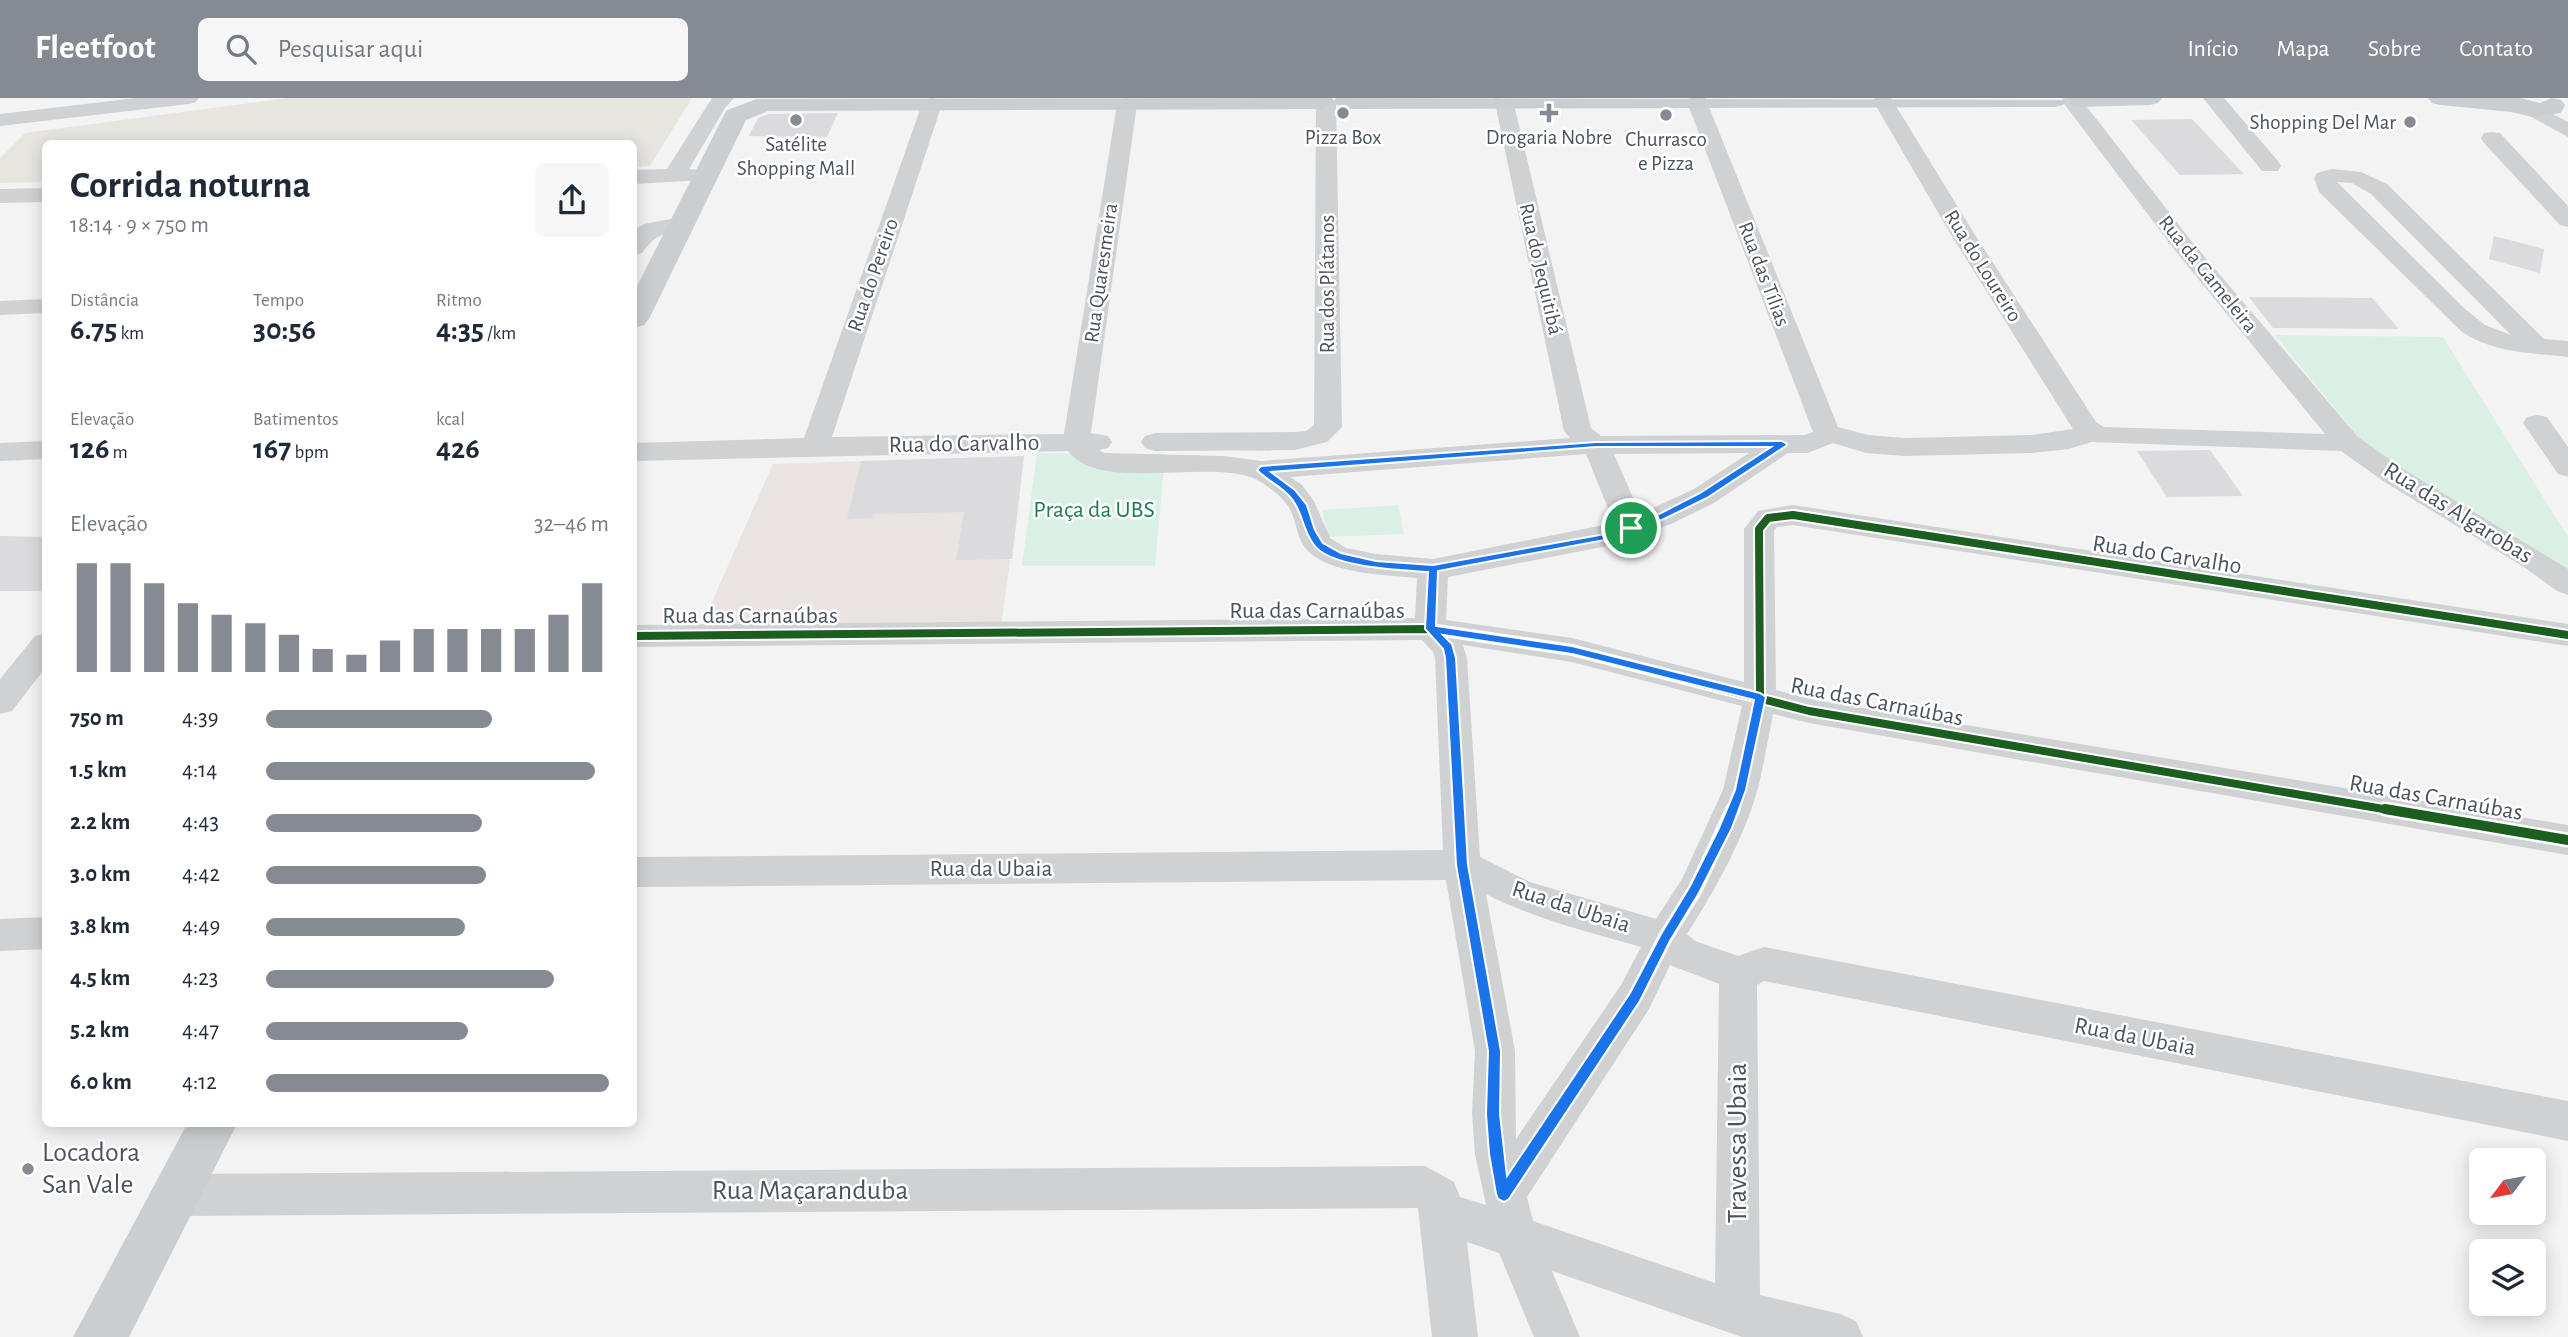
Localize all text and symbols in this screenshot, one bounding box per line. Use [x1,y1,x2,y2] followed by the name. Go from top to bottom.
[198,18,688,81] search box
[222,30,260,68] icon: search
[35,32,156,65] text: Fleetfoot
[278,36,423,62] text: Pesquisar aqui
[2187,37,2239,61] text: Início
[2277,37,2330,61] text: Mapa
[2368,37,2421,61] text: Sobre
[2459,37,2533,61] text: Contato
[1335,105,1351,121] marker: Pizza Box
[1541,105,1557,121] marker: Drogaria Nobre
[1658,107,1674,123] marker: Churrasco e Pizza
[788,112,804,128] marker: Satélite Shopping Mall
[2250,112,2396,133] place label: Shopping Del Mar
[2402,114,2418,130] marker: Shopping Del Mar
[1305,127,1381,148] place label: Pizza Box
[1486,127,1612,148] place label: Drogaria Nobre
[1625,129,1707,174] place label: Churrasco e Pizza
[737,134,855,179] place label: Satélite Shopping Mall
[535,163,609,237] button: share
[70,167,311,205] text: Corrida noturna
[1516,201,1566,337] street label: Rua do Jequitibá
[1081,202,1121,344] street label: Rua Quaresmeira
[1940,206,2026,326] street label: Rua do Loureiro
[2155,212,2262,337] street label: Rua da Gameleira
[70,214,209,237] text: 18:14 · 9 × 750 m
[1317,215,1338,353] street label: Rua dos Plátanos
[844,216,902,334] street label: Rua do Pereiro
[1734,219,1794,329] street label: Rua das Tílias
[70,291,139,310] text: Distância
[253,291,304,310] text: Tempo
[436,291,482,310] text: Ritmo
[70,315,117,345] text: 6.75
[253,315,316,345] text: 30:56
[436,315,484,345] text: 4:35
[117,324,144,343] text: km
[484,324,516,343] text: /km
[70,410,134,429] text: Elevação
[253,410,339,429] text: Batimentos
[436,410,465,429] text: kcal
[888,431,1040,457] street label: Rua do Carvalho
[70,434,109,464] text: 126
[253,434,291,464] text: 167
[436,434,480,464] text: 426
[109,443,128,462] text: m
[291,443,329,462] text: bpm
[2379,458,2537,568] street label: Rua das Algarobas
[1033,498,1155,522] park label: Praça da UBS
[1601,498,1661,558] pin
[1612,509,1650,547] icon: arrive
[70,513,148,536] text: Elevação
[534,513,609,536] text: 32–46 m
[2091,531,2243,579] street label: Rua do Carvalho
[1229,599,1405,623] street label: Rua das Carnaúbas
[662,604,838,628] street label: Rua das Carnaúbas
[1789,673,1965,731] street label: Rua das Carnaúbas
[70,707,124,730] text: 750 m
[182,707,219,730] text: 4:39
[70,759,127,782] text: 1.5 km
[182,759,217,782] text: 4:14
[2347,771,2525,825] street label: Rua das Carnaúbas
[70,811,130,834] text: 2.2 km
[182,811,219,834] text: 4:43
[930,857,1052,881] street label: Rua da Ubaia
[70,863,131,886] text: 3.0 km
[182,863,220,886] text: 4:42
[1509,877,1633,937] street label: Rua da Ubaia
[70,915,130,938] text: 3.8 km
[182,915,220,938] text: 4:49
[70,967,130,990] text: 4.5 km
[182,967,218,990] text: 4:23
[2072,1013,2198,1061] street label: Rua da Ubaia
[70,1019,129,1042] text: 5.2 km
[182,1019,219,1042] text: 4:47
[1724,1063,1752,1223] street label: Travessa Ubaia
[70,1071,132,1094] text: 6.0 km
[182,1071,217,1094] text: 4:12
[42,1139,140,1199] place label: Locadora San Vale
[2469,1148,2546,1225] north arrow
[2469,1148,2546,1316] map controls
[20,1161,36,1177] marker: Locadora San Vale
[712,1177,908,1205] street label: Rua Maçaranduba
[2469,1239,2546,1316] button: layers

